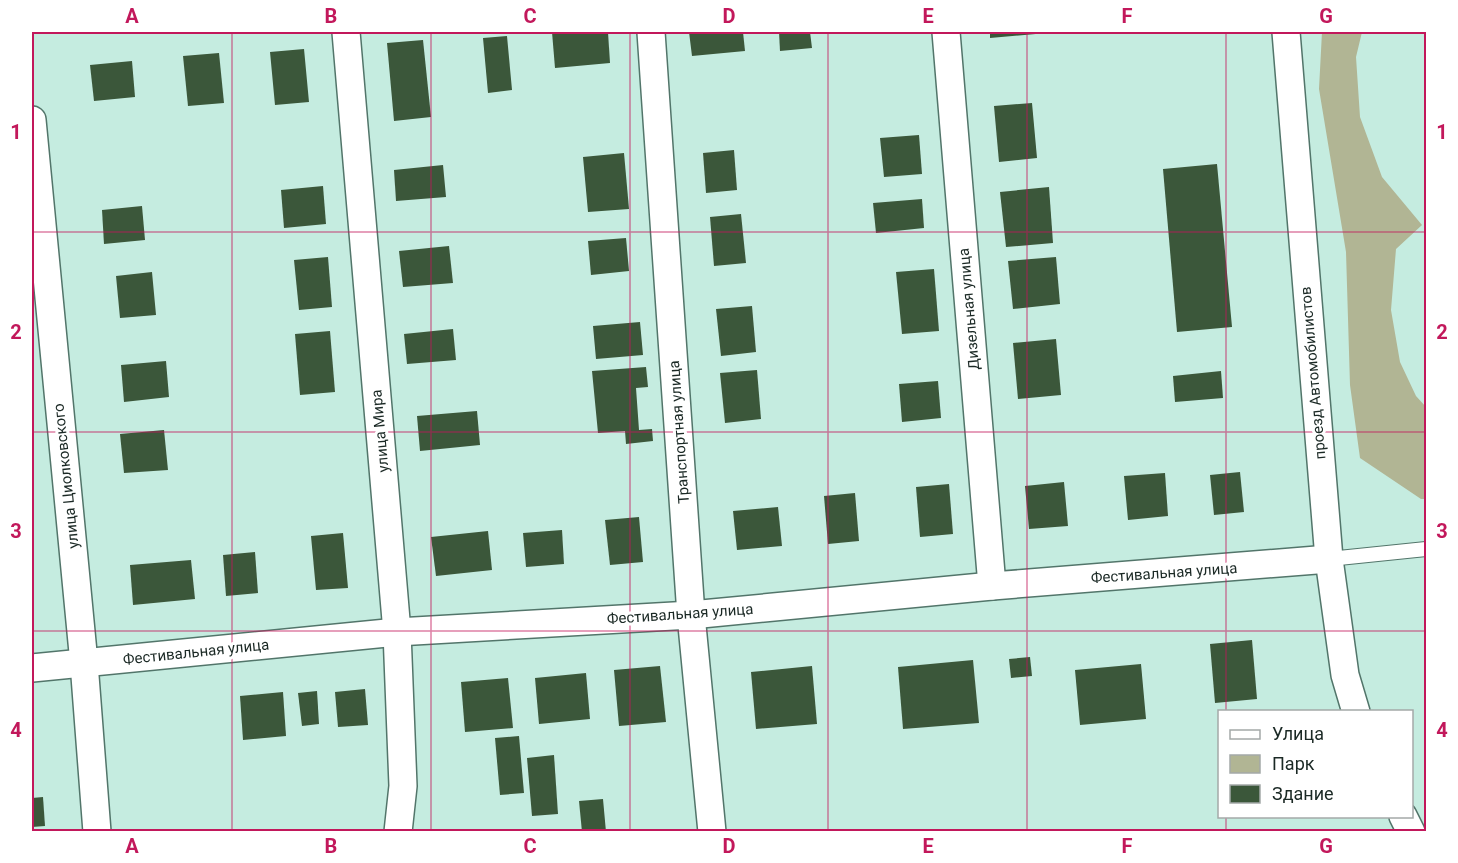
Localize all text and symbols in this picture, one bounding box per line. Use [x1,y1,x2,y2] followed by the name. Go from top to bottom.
[125,4,139,28] text: A
[325,4,337,28] text: B
[523,4,537,28] text: C
[723,4,736,28] text: D
[922,4,934,28] text: E
[1122,4,1133,28] text: F
[1319,4,1333,28] text: G
[10,120,22,144] text: 1
[1436,120,1448,144] text: 1
[955,247,983,371] street label: Дизельная улица
[1296,286,1330,460] street label: проезд Автомобилистов
[10,320,22,344] text: 2
[1436,320,1448,344] text: 2
[665,360,693,504] street label: Транспортная улица
[367,389,393,473] street label: улица Мира
[49,403,83,549] street label: улица Циолковского
[10,519,22,543] text: 3
[1436,519,1448,543] text: 3
[1090,559,1238,587] street label: Фестивальная улица
[606,600,754,628] street label: Фестивальная улица
[122,635,270,669] street label: Фестивальная улица
[1218,710,1413,818] legend
[10,718,22,742] text: 4
[1436,718,1448,742] text: 4
[1272,723,1324,744] text: Улица
[1272,753,1315,774] text: Парк
[1272,783,1334,804] text: Здание
[125,834,139,858] text: A
[325,834,337,858] text: B
[523,834,537,858] text: C
[723,834,736,858] text: D
[922,834,934,858] text: E
[1122,834,1133,858] text: F
[1319,834,1333,858] text: G

